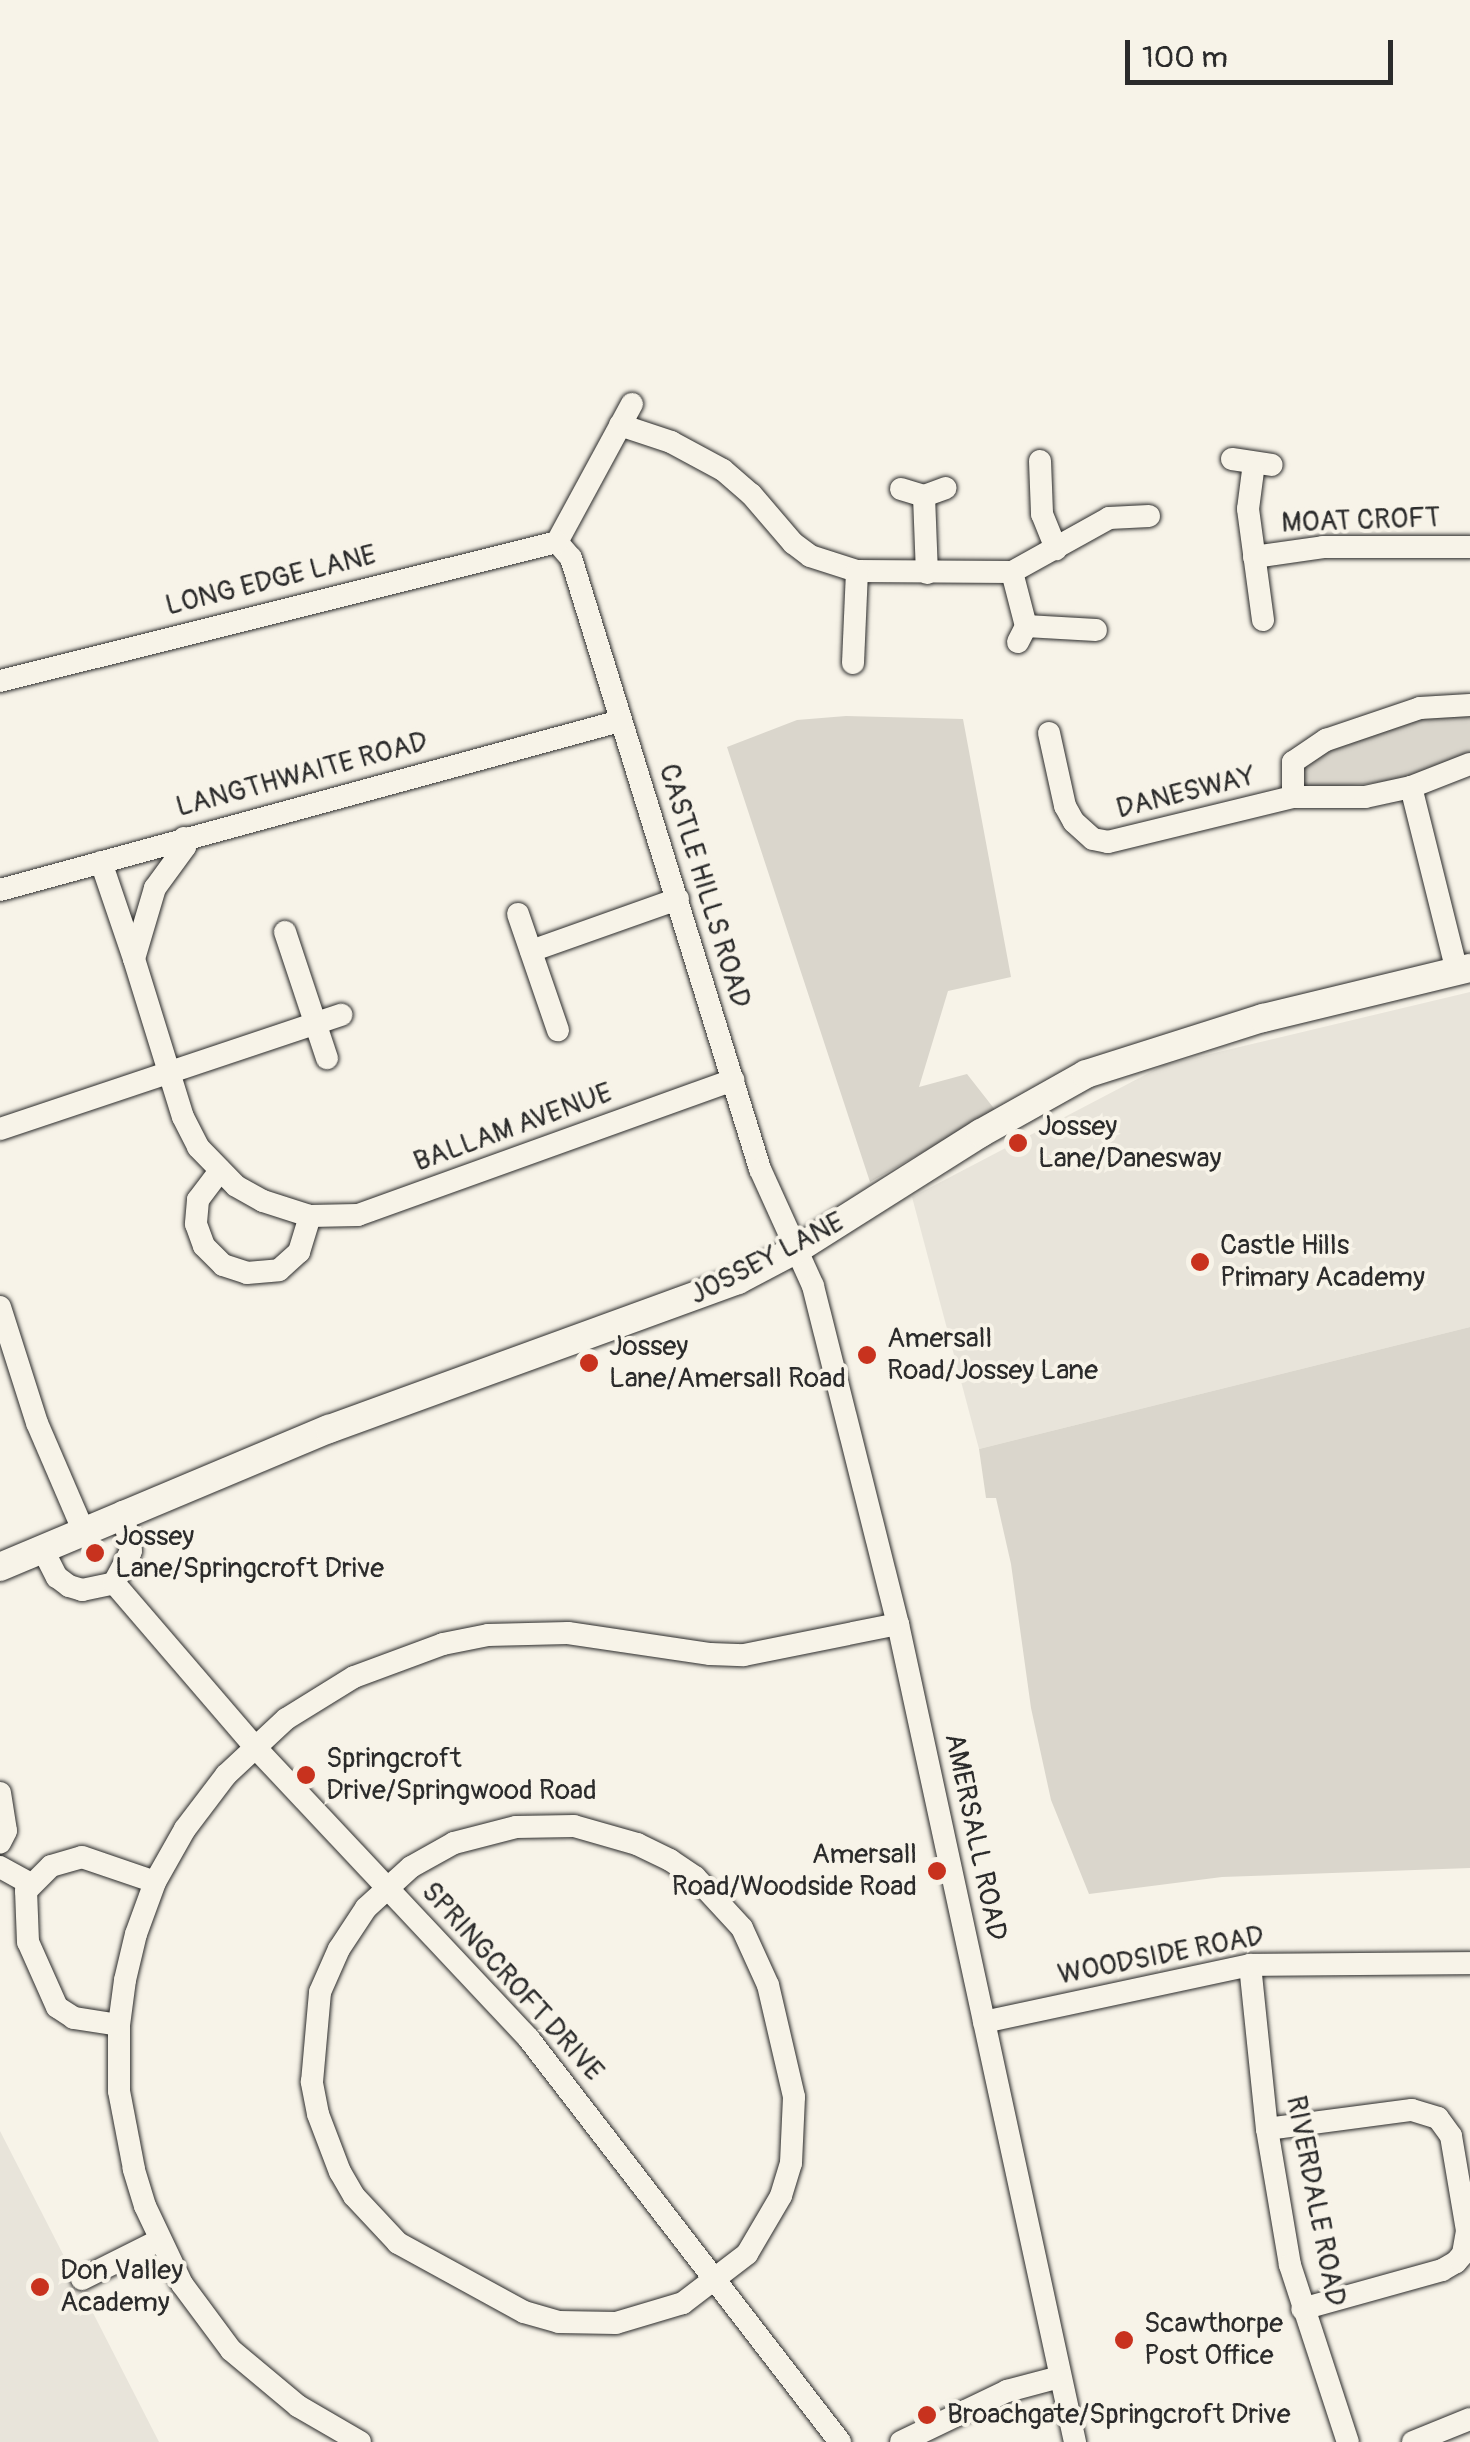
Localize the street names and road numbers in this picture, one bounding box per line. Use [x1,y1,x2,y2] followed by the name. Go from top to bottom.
[1281,501,1441,541] street label: MOAT CROFT
[162,539,380,623] street label: LONG EDGE LANE
[173,725,431,825] street label: LANGTHWAITE ROAD
[1113,759,1259,827] street label: DANESWAY
[651,760,757,1012] street label: CASTLE HILLS ROAD
[409,1077,617,1179] street label: BALLAM AVENUE
[684,1206,850,1312] street label: JOSSEY LANE
[937,1730,1013,1944] street label: AMERSALL ROAD
[414,1876,610,2088] street label: SPRINGCROFT DRIVE
[1055,1920,1267,1992] street label: WOODSIDE ROAD
[1278,2093,1352,2309] street label: RIVERDALE ROAD

